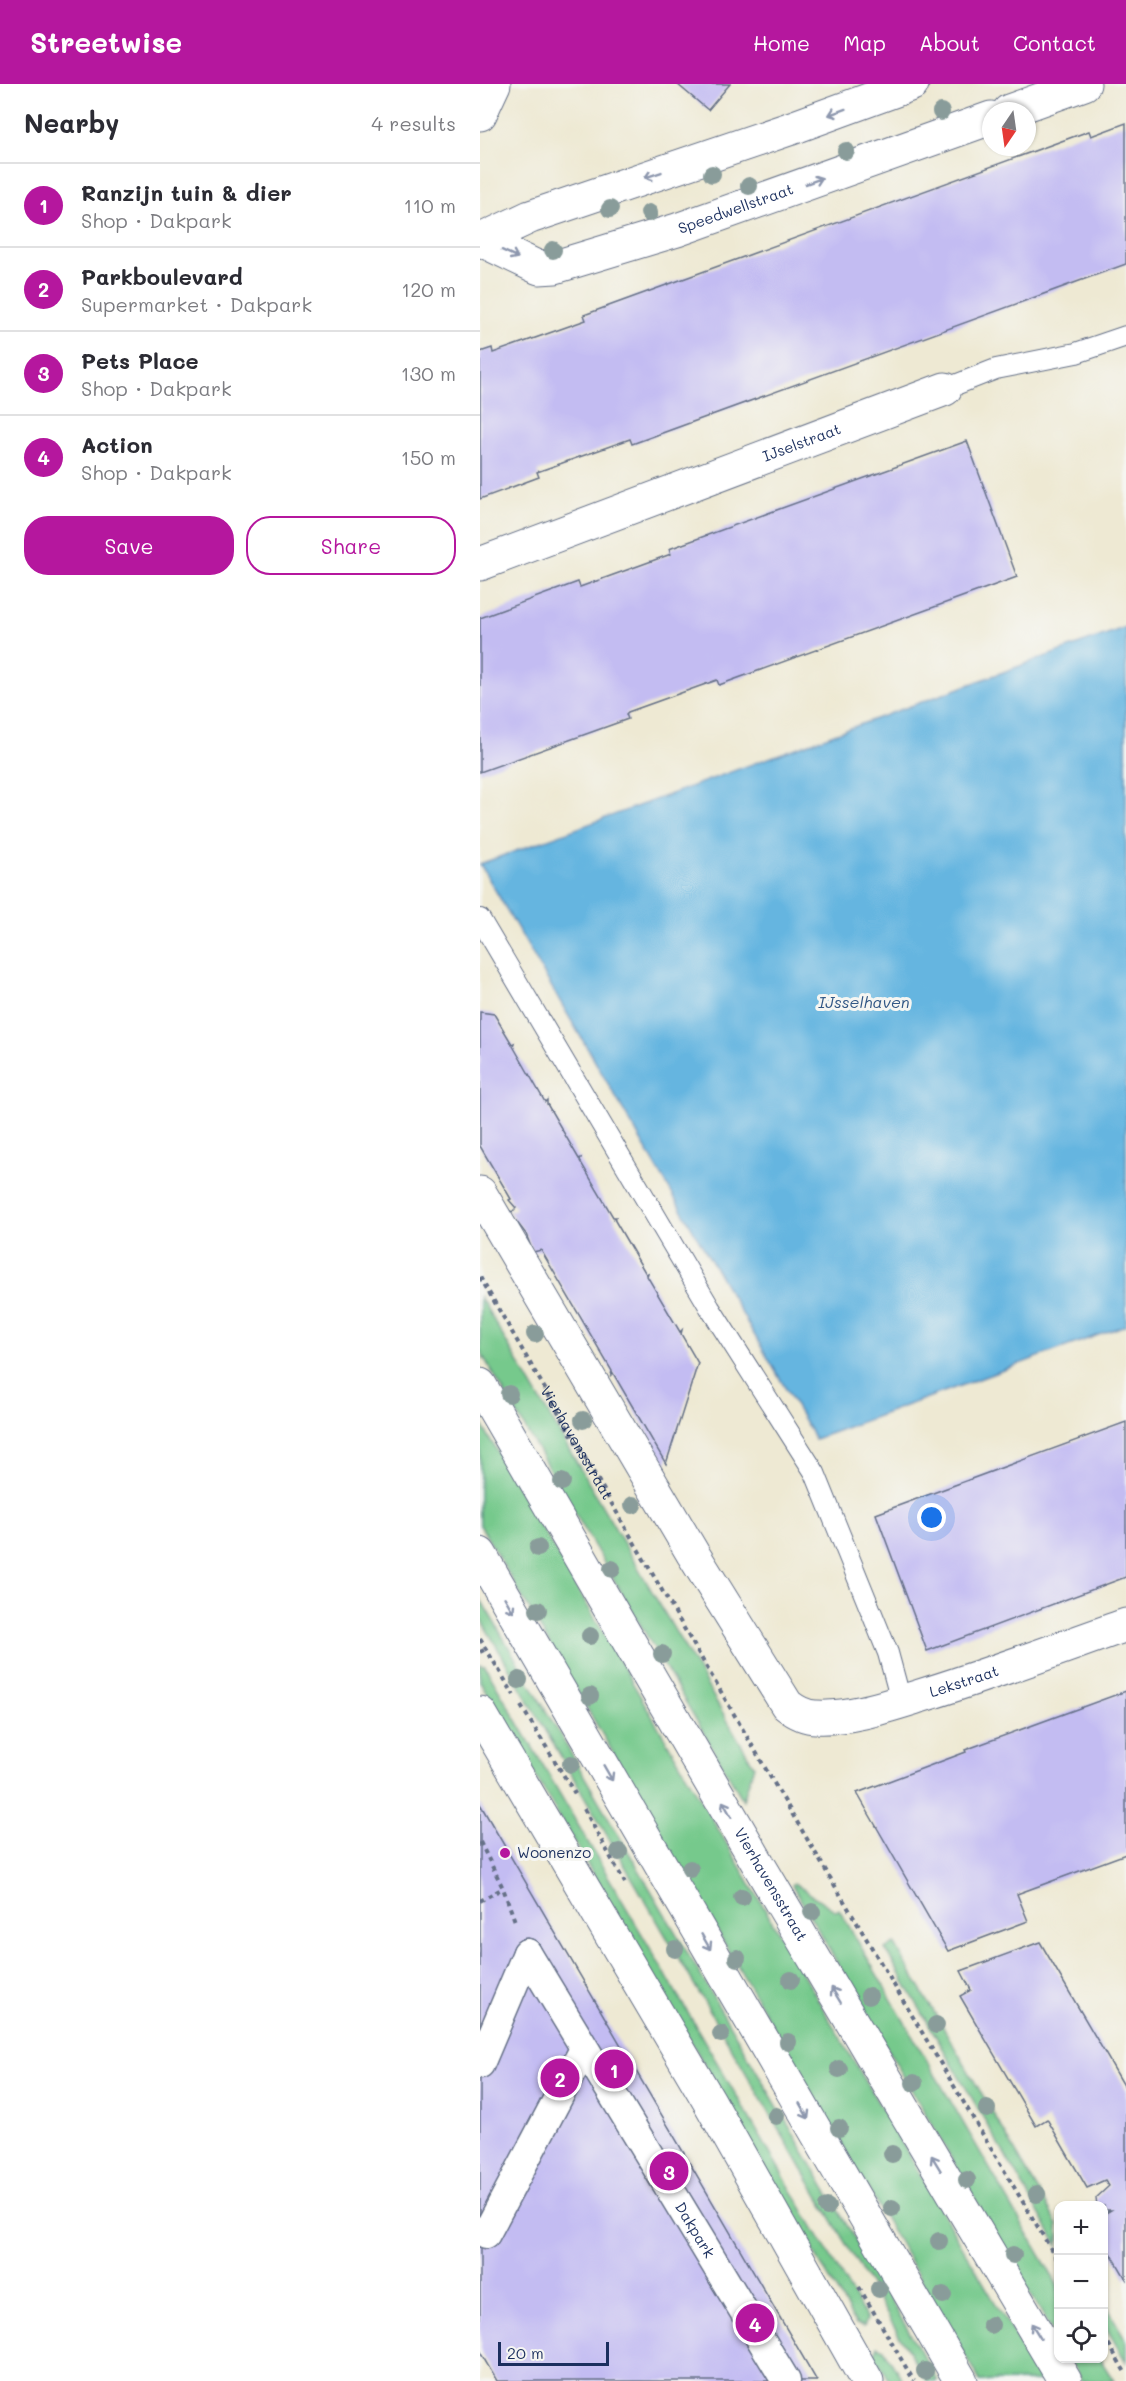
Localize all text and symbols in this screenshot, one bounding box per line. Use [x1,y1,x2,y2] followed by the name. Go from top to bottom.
[30,24,182,60] text: Streetwise
[753,29,810,56] text: Home
[843,29,886,56] text: Map
[919,29,980,56] text: About
[1013,29,1096,56] text: Contact
[982,102,1036,156] north arrow
[24,106,119,140] text: Nearby
[828,107,847,118] one-way arrow
[371,110,456,136] text: 4 results
[644,171,663,182] one-way arrow
[804,175,823,186] one-way arrow
[81,178,292,207] text: Ranzijn tuin & dier
[675,178,796,238] street label: Speedwellstraat
[39,192,48,218] text: 1
[403,192,456,218] text: 110 m
[81,207,232,233] text: Shop · Dakpark
[500,248,518,260] one-way arrow
[81,262,243,291] text: Parkboulevard
[38,276,49,302] text: 2
[401,276,456,302] text: 120 m
[81,291,312,317] text: Supermarket · Dakpark
[81,346,199,375] text: Pets Place
[38,360,50,386] text: 3
[401,360,456,386] text: 130 m
[81,375,232,401] text: Shop · Dakpark
[760,418,843,466] street label: IJselstraat
[81,430,153,459] text: Action
[37,444,50,470] text: 4
[401,444,456,470] text: 150 m
[81,459,232,485] text: Shop · Dakpark
[24,516,234,575] button: Save
[246,516,456,575] button: Share
[818,991,910,1012] water label: IJsselhaven
[536,1382,618,1503] street label: Vierhavensstraat
[917,1503,946,1532] your location
[504,1596,516,1613] one-way arrow
[927,1660,1001,1701] street label: Lekstraat
[602,1764,614,1781] one-way arrow
[721,1801,733,1818] one-way arrow
[730,1824,813,1945] street label: Vierhavensstraat
[517,1842,591,1862] place label: Woonenzo
[498,1846,512,1860] marker: Woonenzo
[700,1933,712,1950] one-way arrow
[830,1987,842,2004] one-way arrow
[594,2046,634,2092] pin: 1
[540,2056,580,2100] pin: 2
[798,2102,810,2119] one-way arrow
[650,2148,688,2194] pin: 3
[930,2155,942,2172] one-way arrow
[671,2198,720,2261] street label: Dakpark
[1054,2201,1108,2363] map controls
[1054,2201,1108,2255] button: +
[1054,2255,1108,2309] button: −
[736,2300,774,2346] pin: 4
[1054,2309,1108,2363] button: locate
[1029,2323,1041,2340] one-way arrow
[498,2339,609,2366] scale bar
[507,2342,544,2363] text: 20 m

